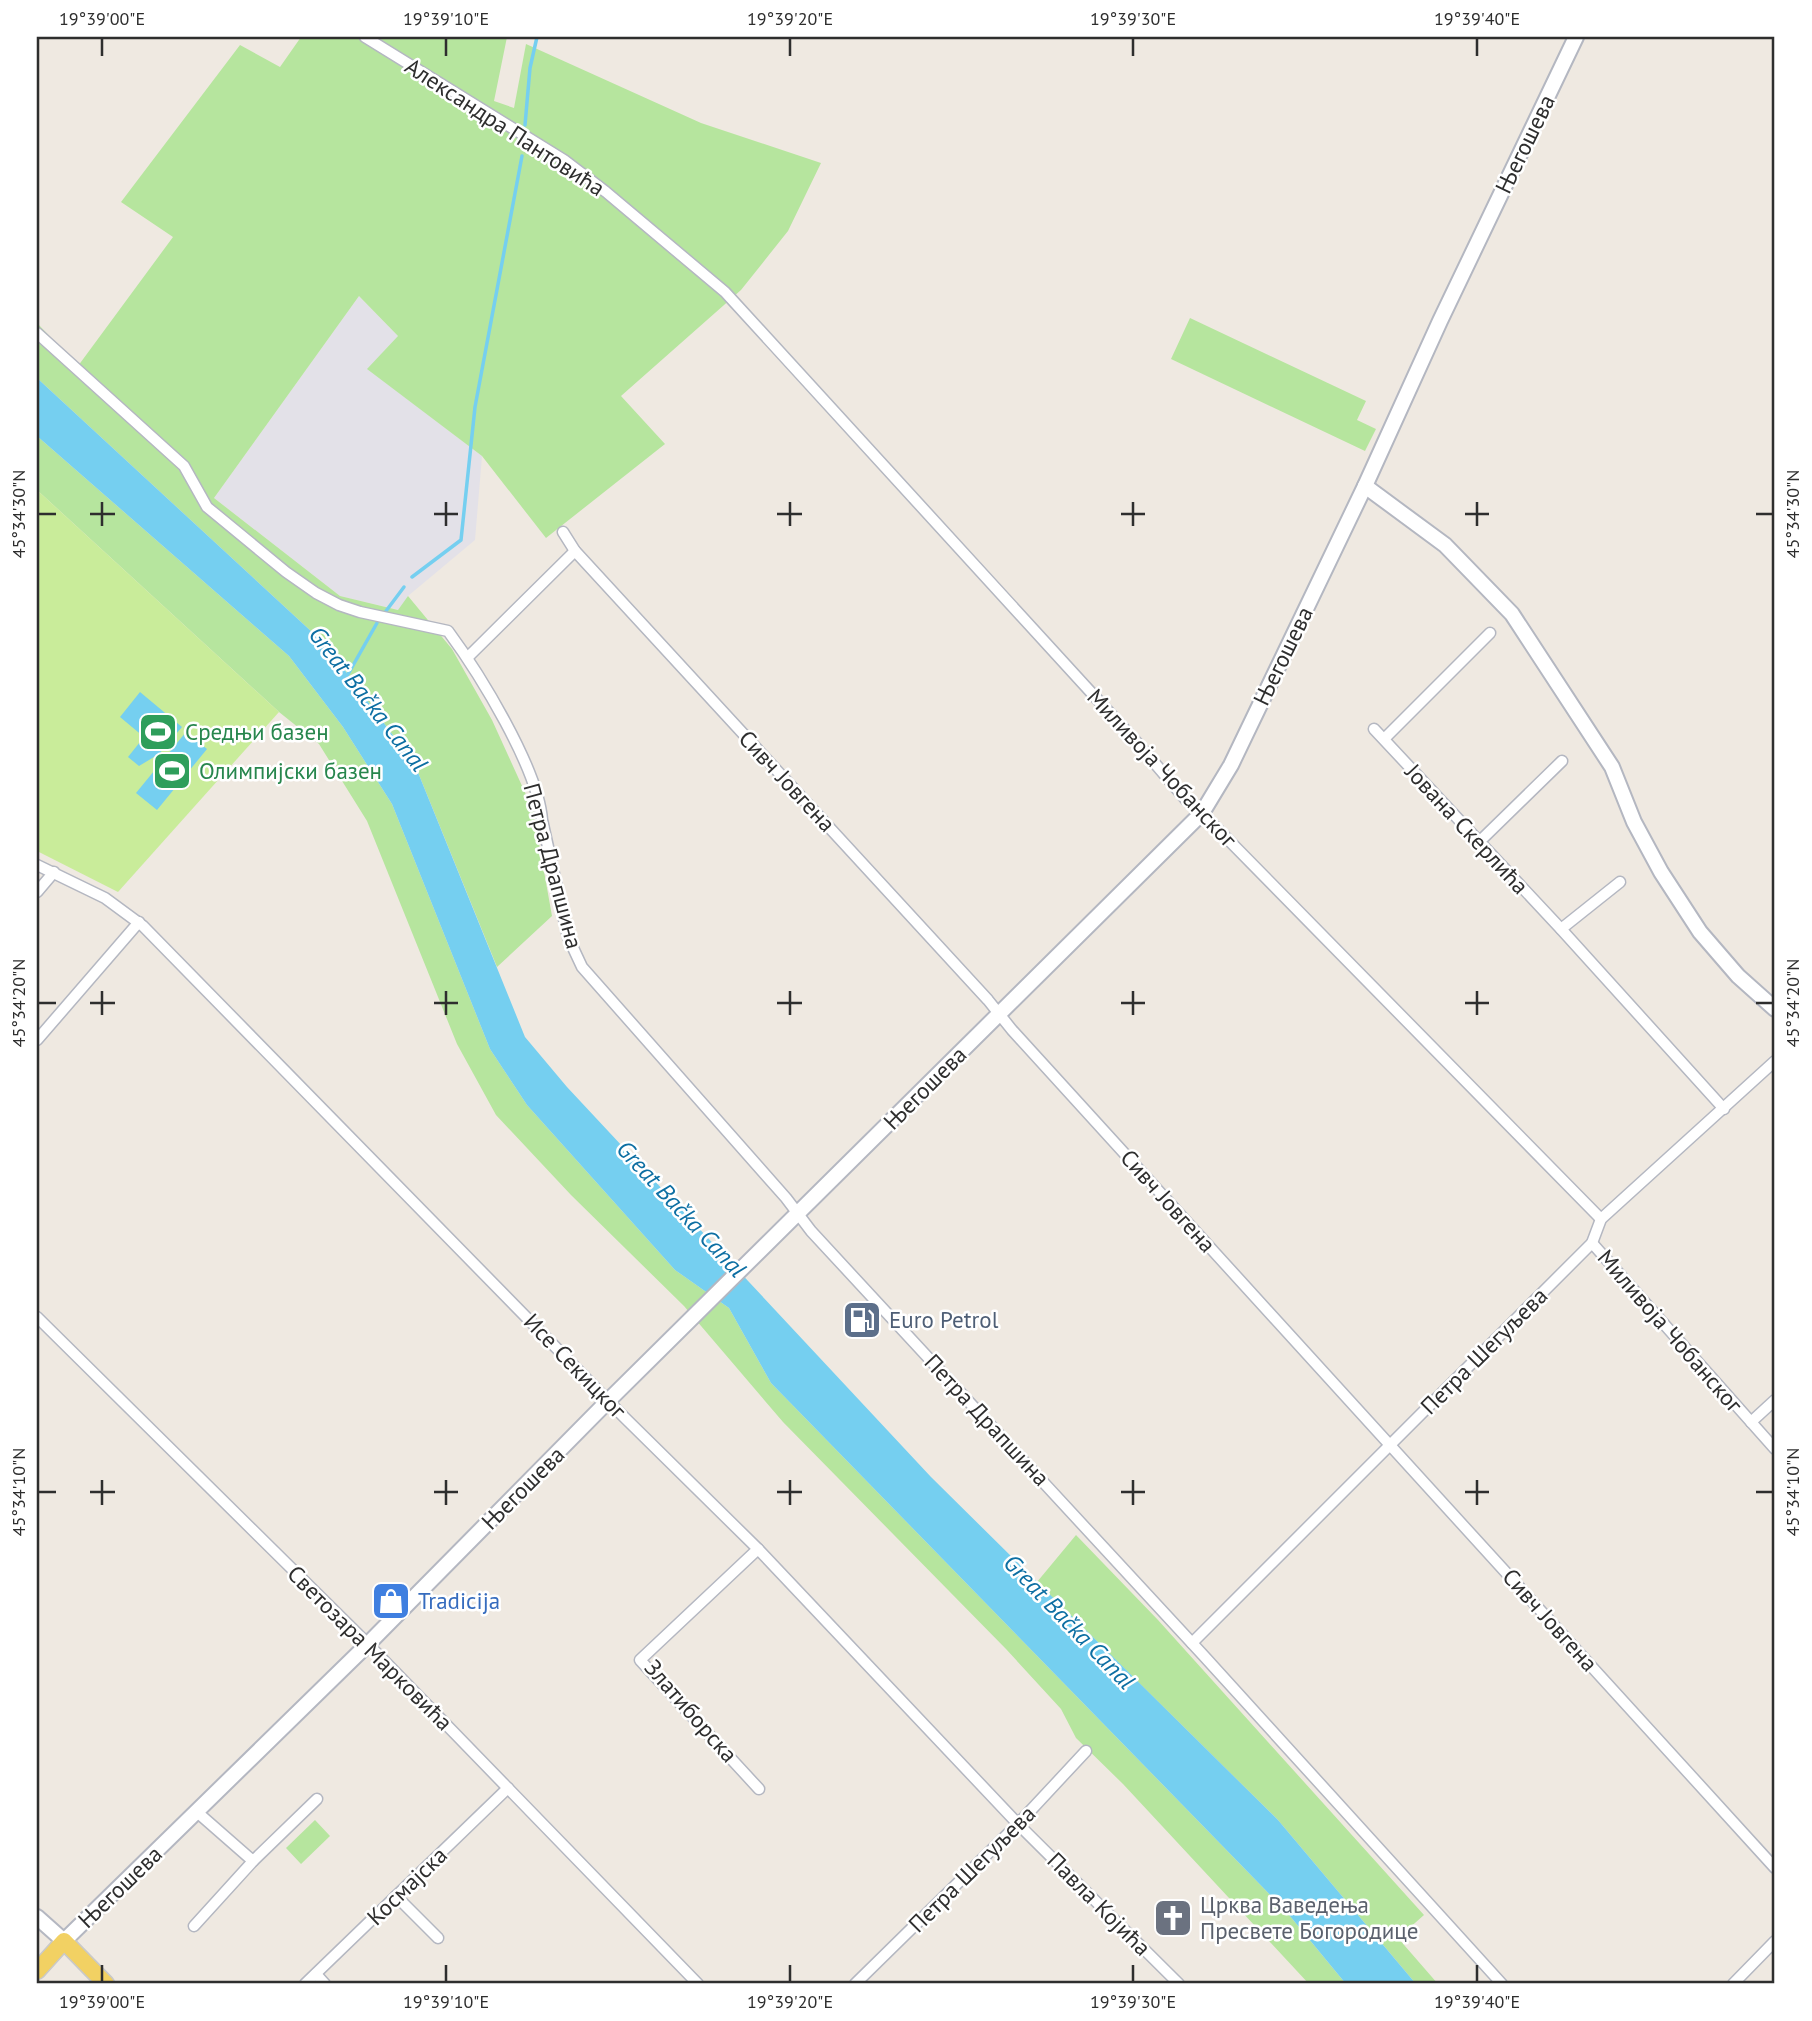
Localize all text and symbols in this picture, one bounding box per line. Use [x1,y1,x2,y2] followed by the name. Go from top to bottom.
[59,7,145,30] text: 19°39'00"E
[403,7,489,30] text: 19°39'10"E
[747,7,833,30] text: 19°39'20"E
[1090,7,1176,30] text: 19°39'30"E
[1434,7,1520,30] text: 19°39'40"E
[400,51,610,202] street label: Александра Пантовића
[1488,90,1561,198] street label: Његошева
[7,470,30,558] text: 45°34'30"N
[1781,470,1804,558] text: 45°34'30"N
[1246,602,1319,710] street label: Његошева
[302,620,435,778] water label: Great Bačka Canal
[1081,682,1244,854] street label: Миливоја Чобанског
[137,711,179,753] sports icon: Средњи базен
[185,717,329,746] place label: Средњи базен
[733,724,842,838] street label: Сивч Јовгена
[151,750,193,792] sports icon: Олимпијски базен
[199,756,382,785] place label: Олимпијски базен
[1399,757,1535,900] street label: Јована Скерлића
[517,780,590,952] street label: Петра Драпшина
[7,959,30,1047] text: 45°34'20"N
[1781,959,1804,1047] text: 45°34'20"N
[877,1040,972,1135] street label: Његошева
[610,1134,753,1284] water label: Great Bačka Canal
[1115,1143,1222,1258] street label: Сивч Јовгена
[1592,1243,1749,1419] street label: Миливоја Чобанског
[1414,1281,1553,1420] street label: Петра Шегуљева
[841,1299,883,1341] fuel station icon: Euro Petrol
[889,1305,999,1334] place label: Euro Petrol
[518,1307,633,1425] street label: Исе Секицког
[919,1348,1056,1492] street label: Петра Драпшина
[475,1440,570,1535] street label: Његошева
[7,1448,30,1536] text: 45°34'10"N
[1781,1448,1804,1536] text: 45°34'10"N
[997,1547,1142,1696] water label: Great Bačka Canal
[282,1559,459,1736] street label: Светозара Марковића
[1497,1562,1604,1677] street label: Сивч Јовгена
[370,1580,412,1622] shop icon: Tradicija
[418,1586,500,1615] place label: Tradicija
[639,1653,744,1768] street label: Златиборска
[902,1799,1041,1938] street label: Петра Шегуљева
[71,1839,168,1934] street label: Његошева
[360,1840,453,1931] street label: Космајска
[1041,1846,1157,1962] street label: Павла Којића
[1200,1890,1419,1945] place label: Црква Ваведења Пресвете Богородице
[1152,1897,1194,1939] church icon: Црква Ваведења Пресвете Богородице
[59,1990,145,2013] text: 19°39'00"E
[403,1990,489,2013] text: 19°39'10"E
[747,1990,833,2013] text: 19°39'20"E
[1090,1990,1176,2013] text: 19°39'30"E
[1434,1990,1520,2013] text: 19°39'40"E

